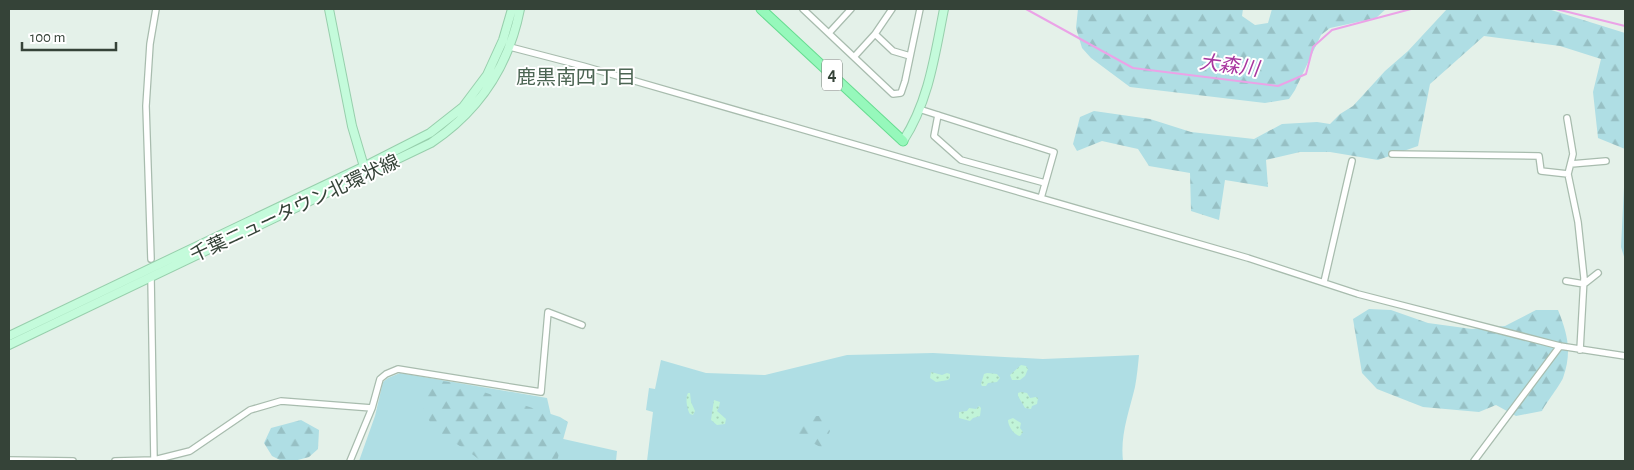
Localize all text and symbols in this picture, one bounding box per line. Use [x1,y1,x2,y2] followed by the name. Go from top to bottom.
[22,20,116,52] scale bar
[30,30,65,45] text: 100 m
[1198,51,1262,80] water label: 大森川
[822,60,842,90] road number: 4
[516,67,636,88] district label: 鹿黒南四丁目
[187,150,402,266] street label: 千葉ニュータウン北環状線

